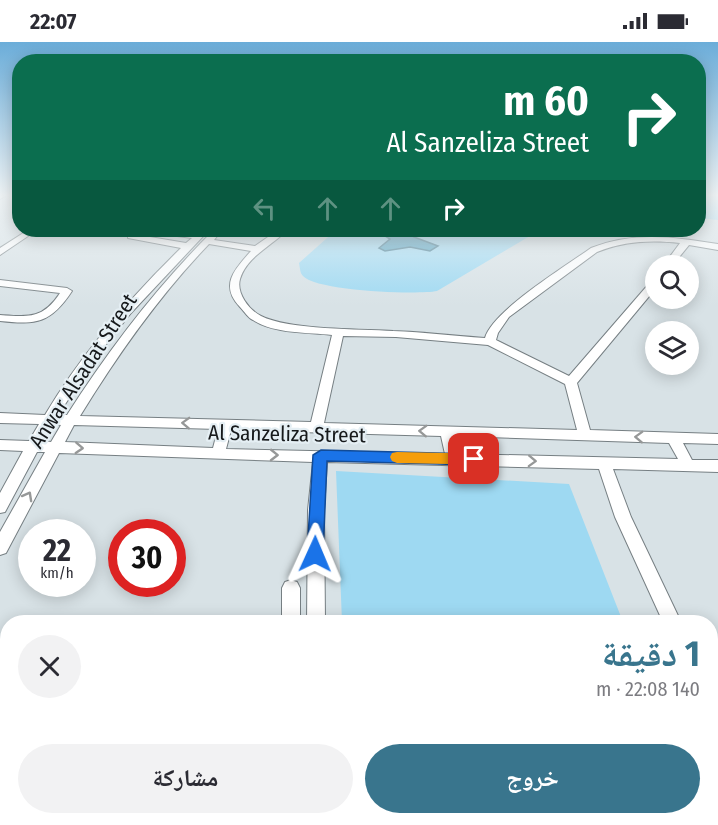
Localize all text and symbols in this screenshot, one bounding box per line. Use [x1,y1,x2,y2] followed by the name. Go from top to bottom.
[30,8,76,35] text: 22:07
[503,76,589,126] text: 60 m
[610,78,688,156] icon: right
[386,127,589,159] text: Al Sanzeliza Street
[248,192,281,225] icon: left
[311,192,344,225] icon: ahead
[374,192,407,225] icon: ahead
[437,192,470,225] icon: right
[645,255,699,375] map controls
[645,255,699,309] button: search
[23,289,143,453] street label: Anwar Alsadat Street
[645,321,699,375] button: layers
[181,417,190,430] one-way arrow
[208,420,366,448] street label: Al Sanzeliza Street
[418,425,427,437] one-way arrow
[634,431,643,444] one-way arrow
[448,433,499,484] pin
[75,441,84,454] one-way arrow
[457,442,490,475] icon: arrive
[270,449,279,461] one-way arrow
[528,455,537,468] one-way arrow
[21,492,32,503] one-way arrow
[108,519,186,597] speed limit sign: 30
[283,522,347,586] position arrow
[43,533,71,569] text: 22
[40,564,74,582] text: km/h
[602,632,700,676] text: 1 دقيقة
[18,635,81,698] button: close
[596,677,700,701] text: 140 m · 22:08
[18,744,353,813] button: مشاركة
[365,744,700,813] button: خروج

